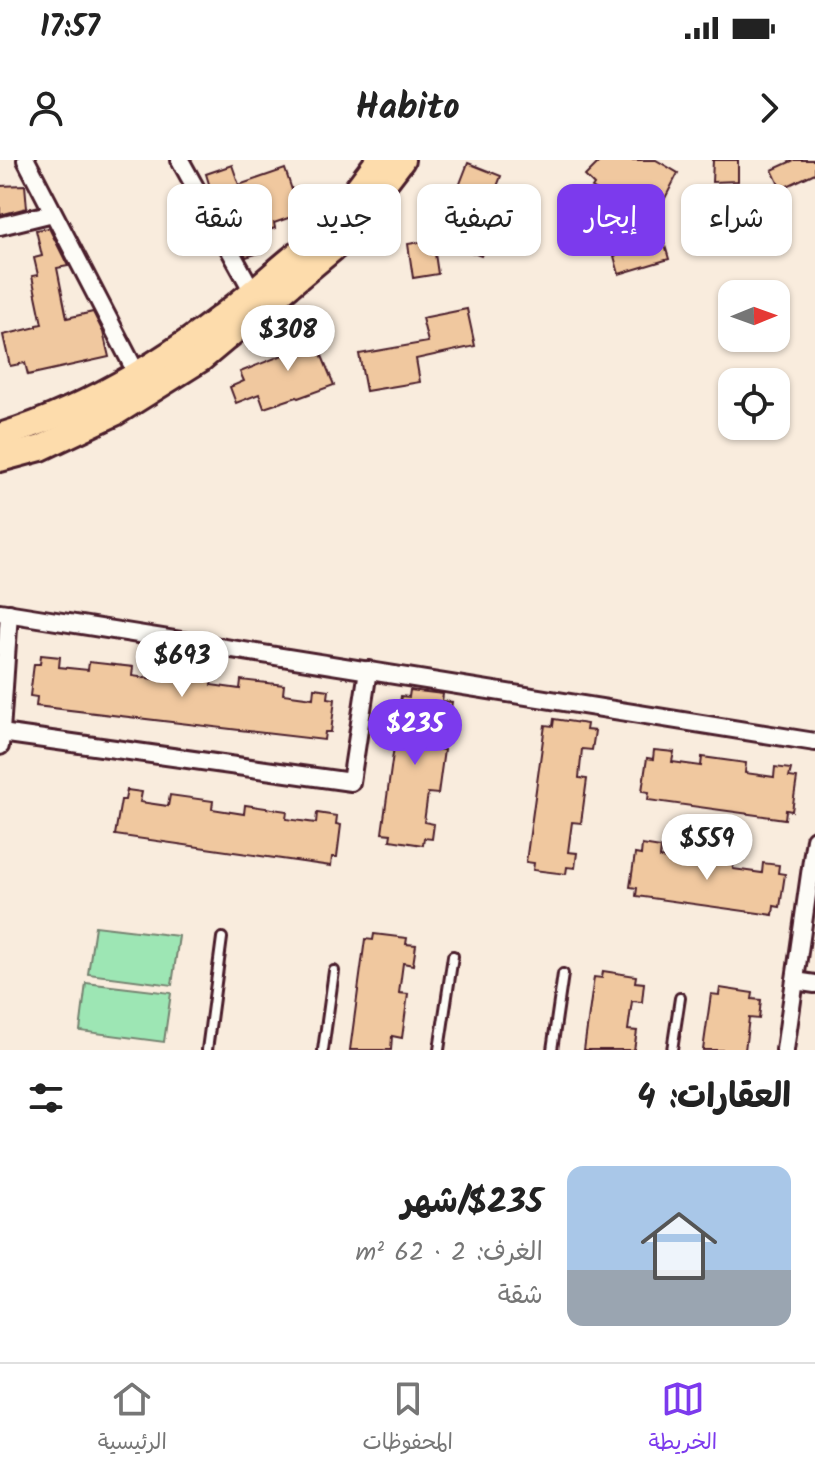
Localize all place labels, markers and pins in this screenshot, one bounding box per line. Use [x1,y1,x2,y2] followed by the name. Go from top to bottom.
[241,305,335,373] pin: $308
[135,631,229,699] pin: $693
[368,699,462,767] pin: $235
[660,814,754,882] pin: $559

